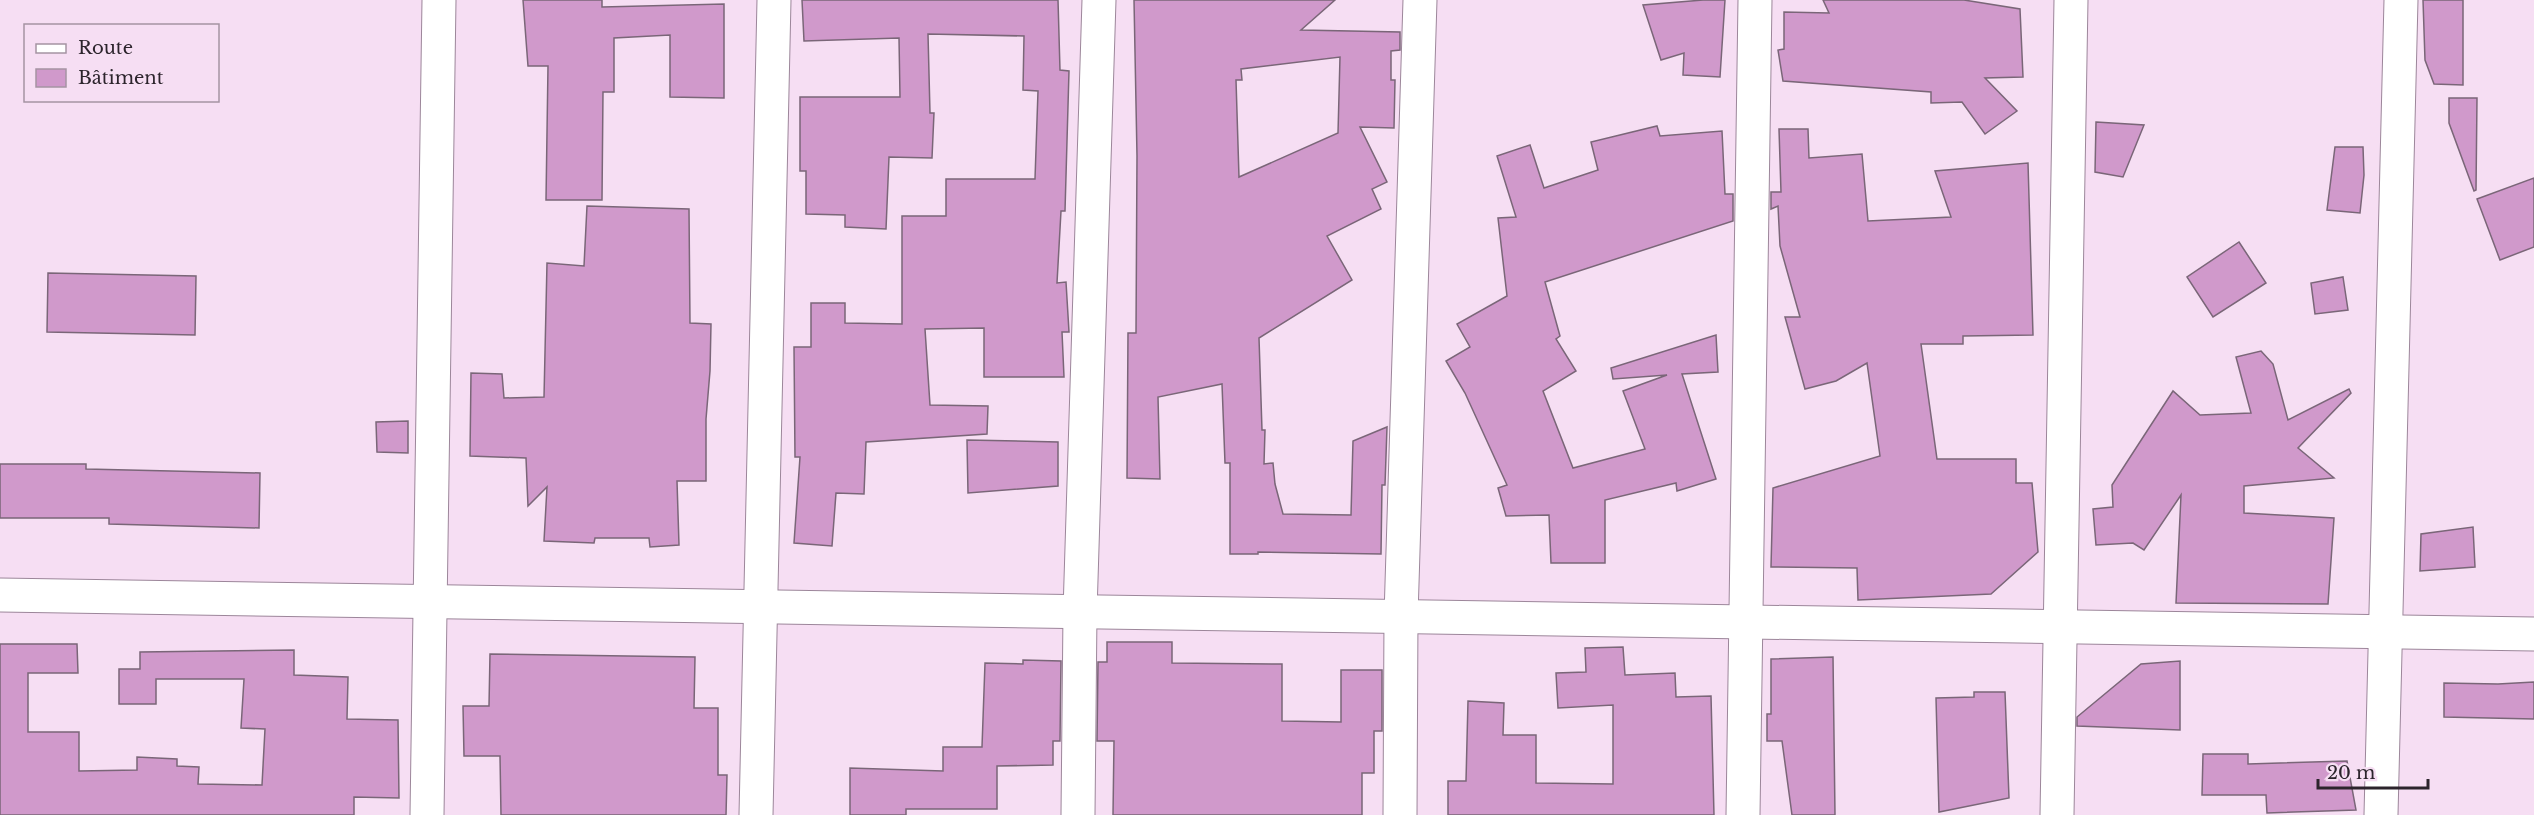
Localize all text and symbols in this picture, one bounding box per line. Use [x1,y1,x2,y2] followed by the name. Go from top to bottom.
[24,24,219,102] legend
[78,37,133,59] text: Route
[78,67,164,89] text: Bâtiment
[2318,752,2428,790] scale bar
[2327,762,2375,784] text: 20 m

